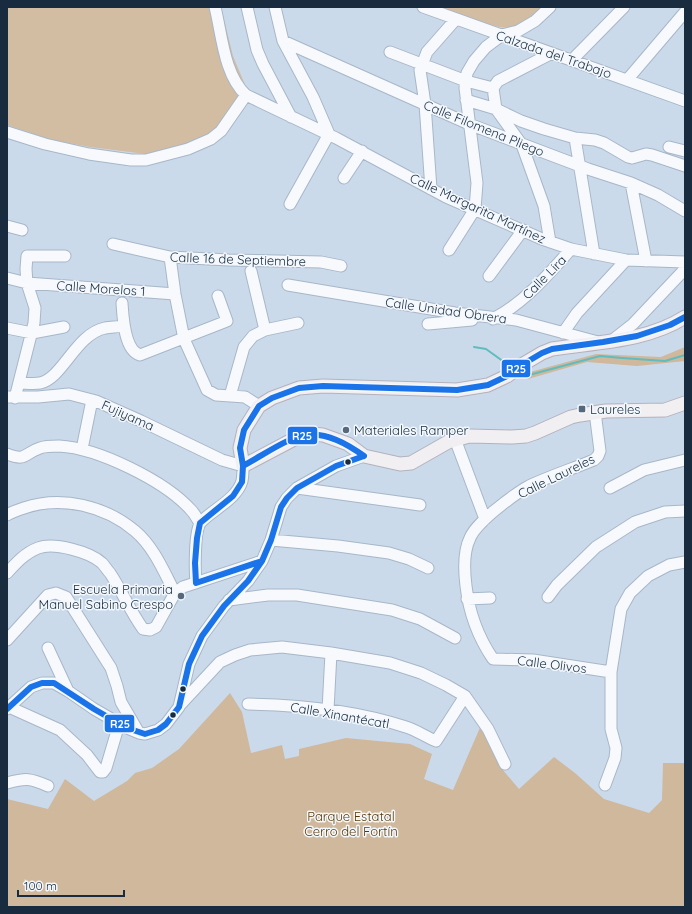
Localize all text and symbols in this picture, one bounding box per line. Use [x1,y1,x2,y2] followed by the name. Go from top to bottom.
[494,27,614,81] street label: Calzada del Trabajo
[421,96,547,160] street label: Calle Filomena Pliego
[408,169,548,247] street label: Calle Margarita Martínez
[170,249,306,269] street label: Calle 16 de Septiembre
[519,252,569,302] street label: Calle Lira
[56,277,146,299] street label: Calle Morelos 1
[384,294,508,326] street label: Calle Unidad Obrera
[501,359,531,378] line badge: R25
[506,362,526,376] text: R25
[99,396,157,434] street label: Fujiyama
[590,401,640,417] place label: Laureles
[577,404,587,414] marker: Laureles
[354,422,469,438] place label: Materiales Ramper
[341,425,351,435] marker: Materiales Ramper
[287,426,318,445] line badge: R25
[292,429,312,443] text: R25
[515,450,597,502] street label: Calle Laureles
[343,457,353,467] unlabelled marker
[38,581,173,612] place label: Escuela Primaria Manuel Sabino Crespo
[176,591,186,601] marker: Escuela Primaria Manuel Sabino Crespo
[516,652,588,676] street label: Calle Olivos
[178,684,188,694] unlabelled marker
[289,698,391,732] street label: Calle Xinantécatl
[168,710,178,720] unlabelled marker
[104,714,135,733] line badge: R25
[110,717,130,731] text: R25
[304,808,398,839] park label: Parque Estatal Cerro del Fortín
[18,872,124,898] scale bar
[24,878,57,893] text: 100 m

